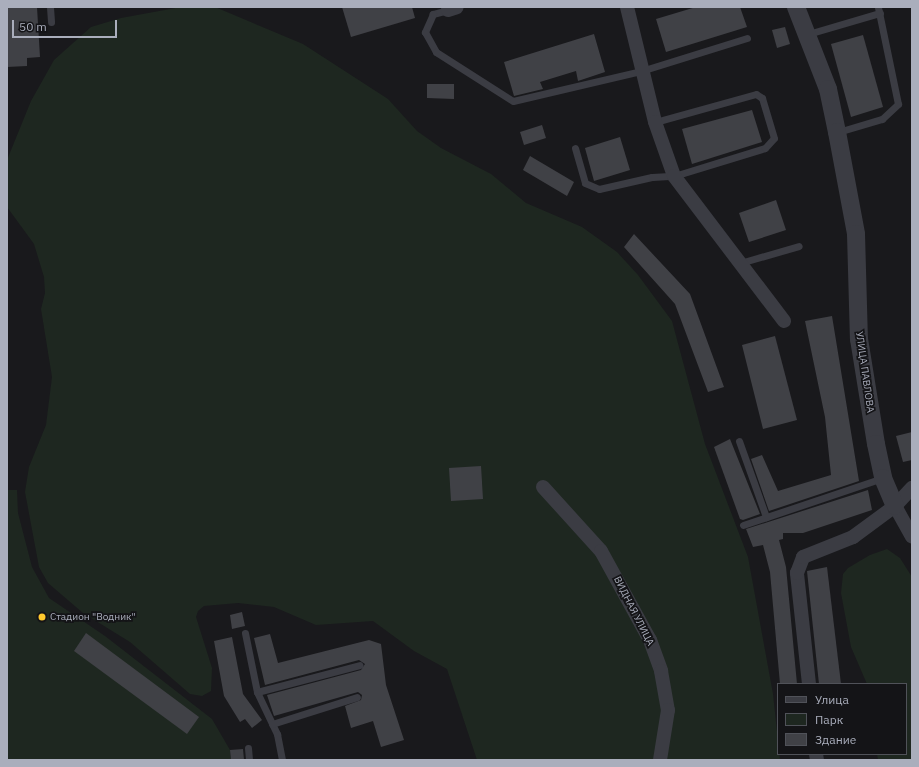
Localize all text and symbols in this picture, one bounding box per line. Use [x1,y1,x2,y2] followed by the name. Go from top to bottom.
[14,12,119,38] scale bar
[19,19,47,34] text: 50 m
[853,331,877,413] street label: УЛИЦА ПАВЛОВА
[611,574,657,648] street label: ВИДНАЯ УЛИЦА
[50,611,136,623] place label: Стадион "Водник"
[37,612,47,622] marker: Стадион "Водник"
[777,683,907,755] legend
[815,692,849,707] text: Улица
[815,712,843,727] text: Парк
[815,732,856,747] text: Здание

